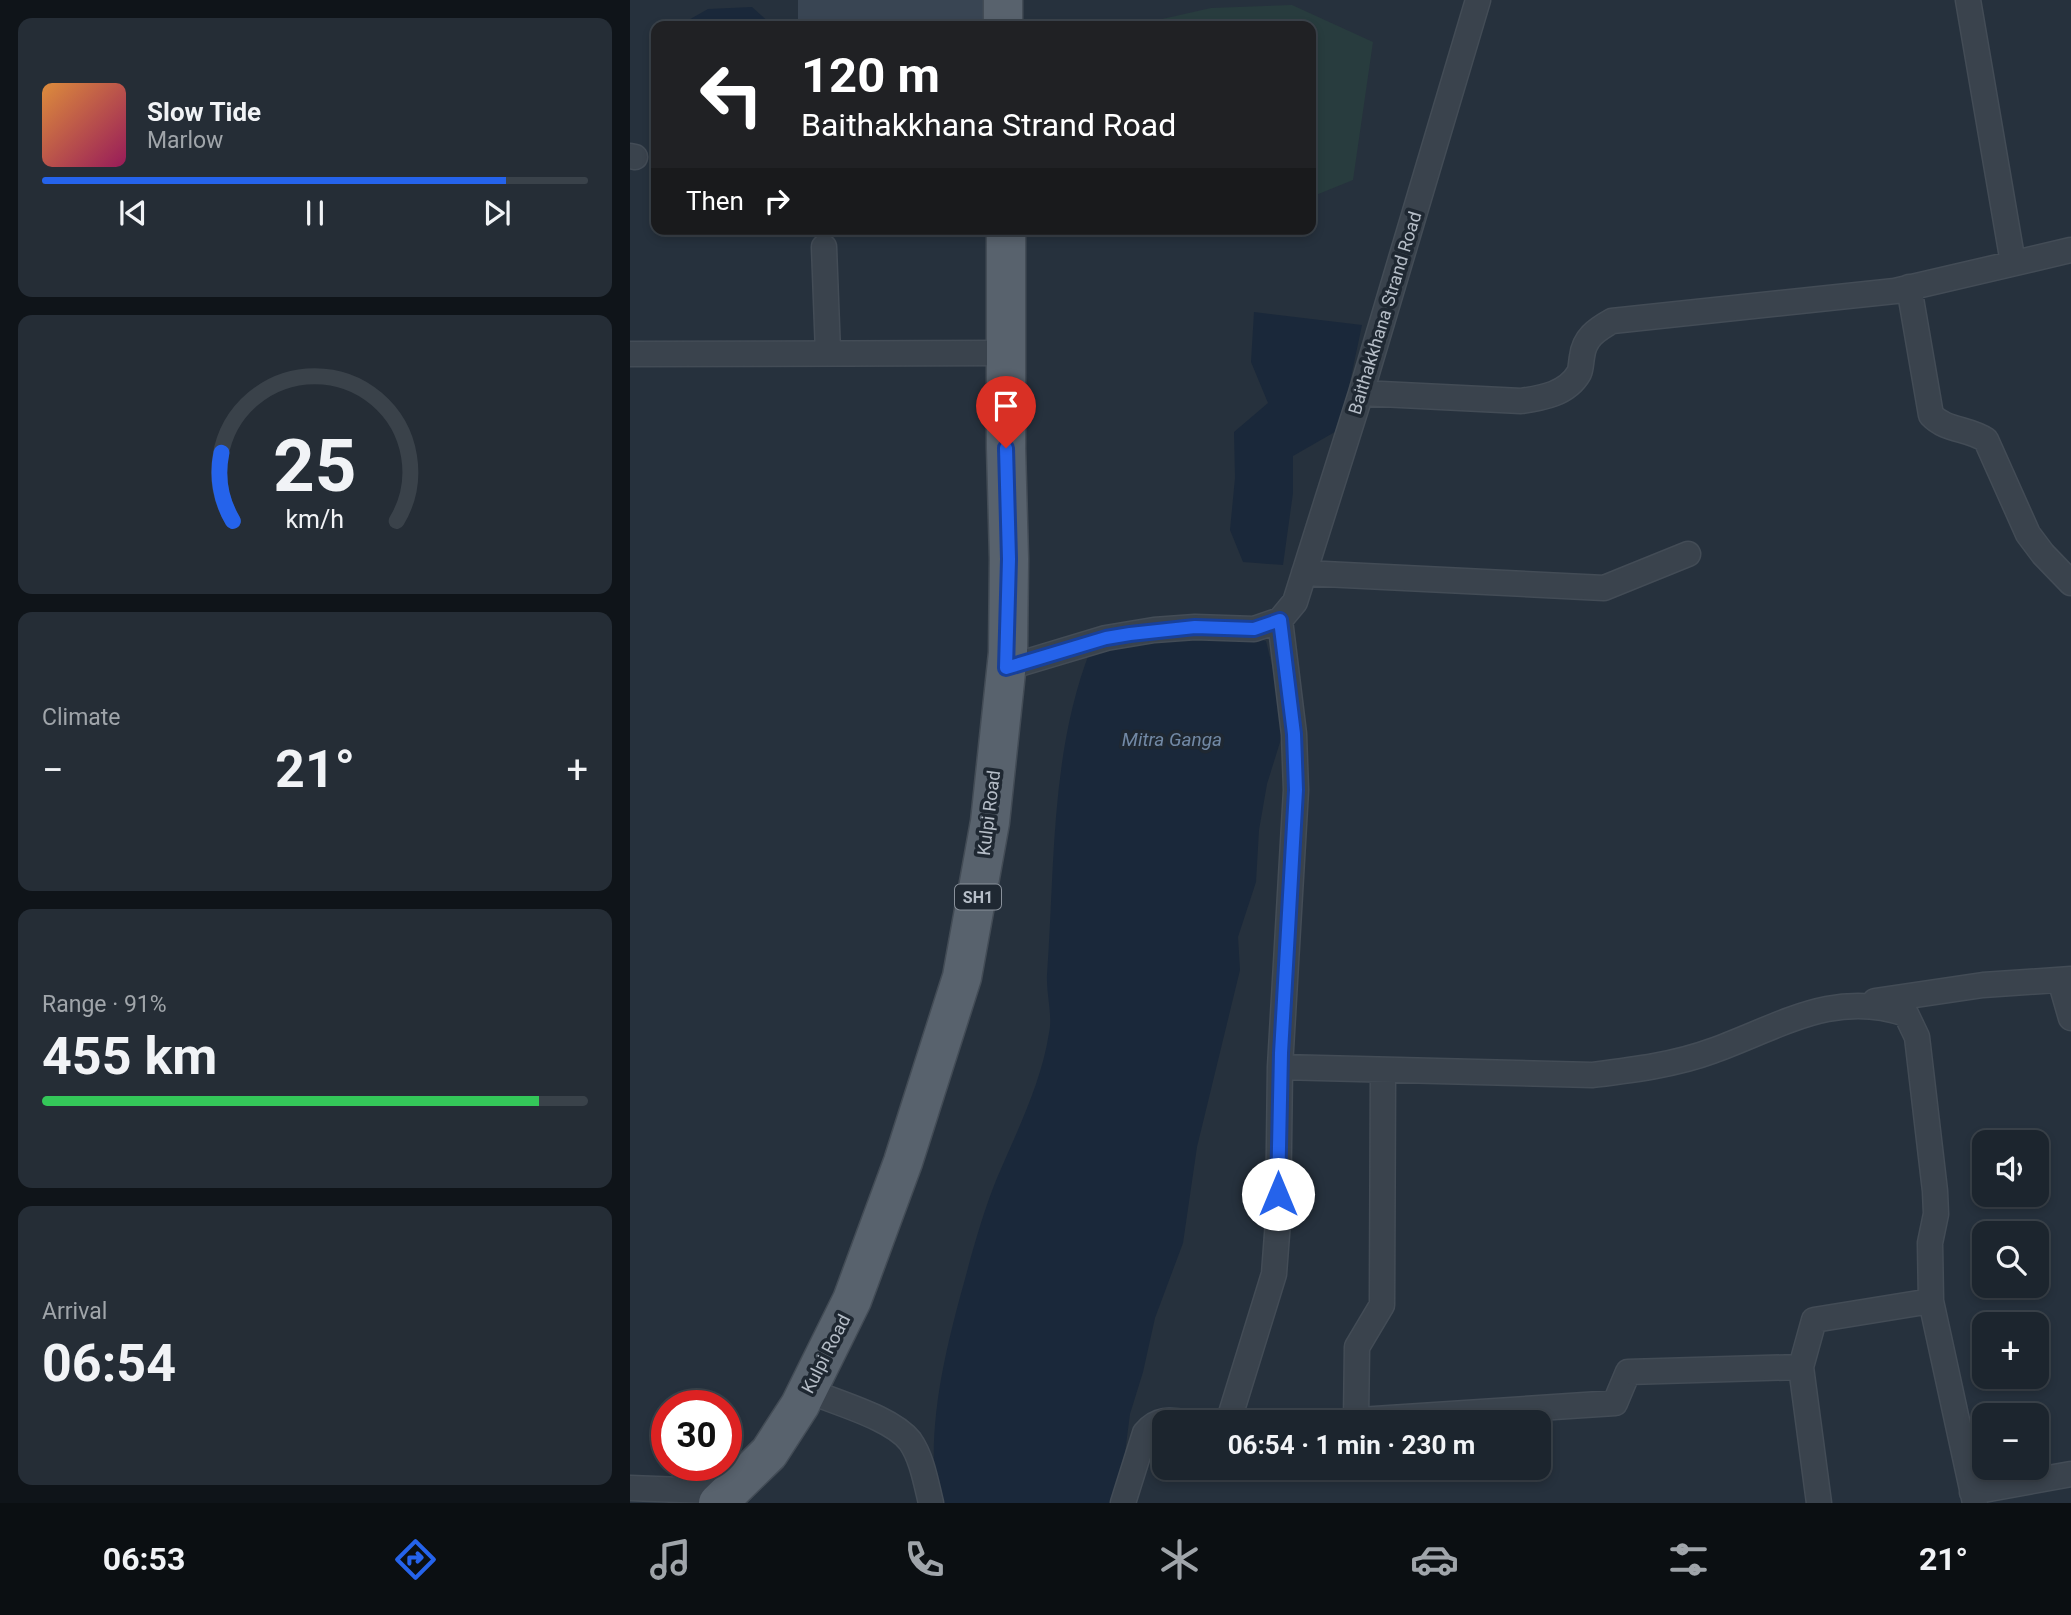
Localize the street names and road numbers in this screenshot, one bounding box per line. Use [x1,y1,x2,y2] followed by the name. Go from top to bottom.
[1344,209,1425,417] street label: Baithakkhana Strand Road
[973,769,1004,857] street label: Kulpi Road
[955,884,1001,909] road number: SH1
[797,1311,854,1397] street label: Kulpi Road

